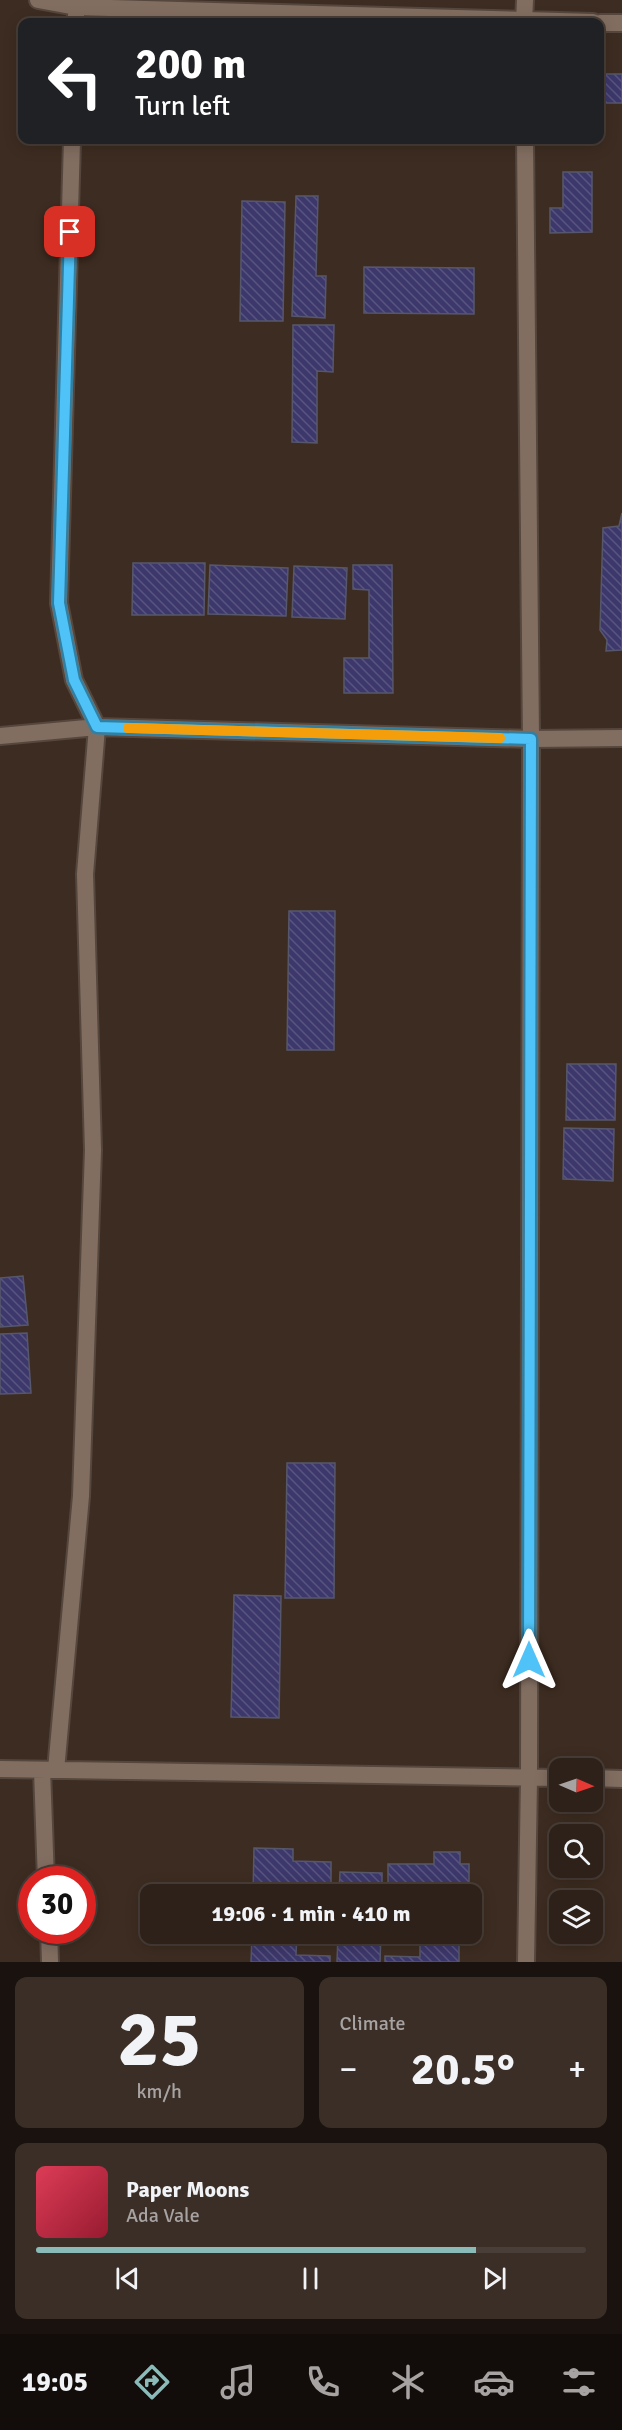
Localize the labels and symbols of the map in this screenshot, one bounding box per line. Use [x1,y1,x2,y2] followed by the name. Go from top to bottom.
[44,206,95,257] pin
[497,1628,561,1692] position arrow
[549,1758,603,1812] north arrow
[18,1866,96,1944] speed limit sign: 30

